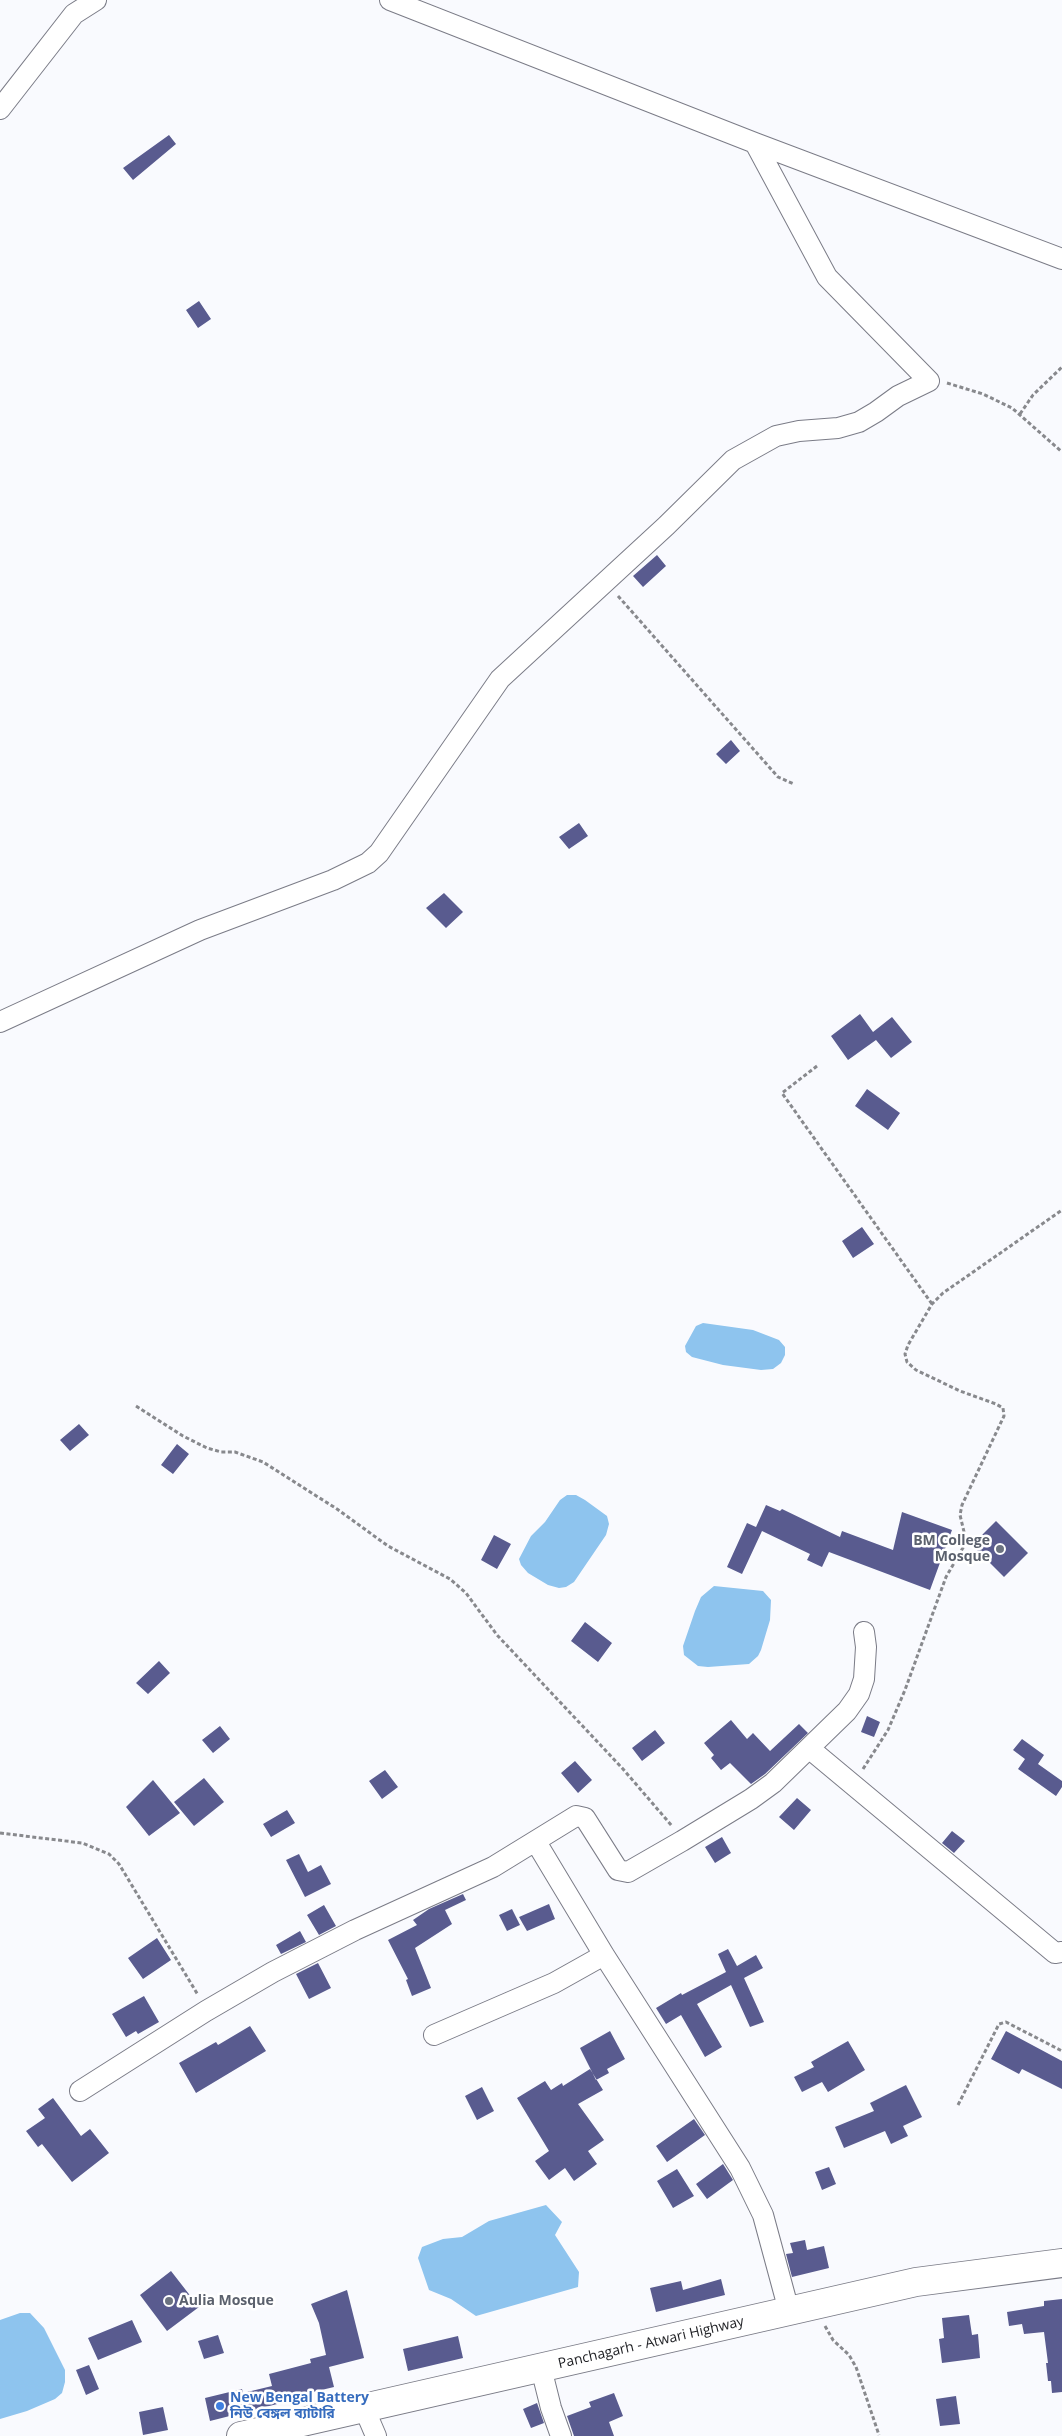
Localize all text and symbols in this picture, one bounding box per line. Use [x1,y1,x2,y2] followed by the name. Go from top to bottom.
[913,1533,990,1565] place label: BM College Mosque
[994,1543,1006,1555] marker: BM College Mosque
[179,2293,274,2309] place label: Aulia Mosque
[163,2295,175,2307] marker: Aulia Mosque
[556,2313,746,2373] street label: Panchagarh - Atwari Highway
[230,2390,369,2422] place label: New Bengal Battery নিউ বেঙ্গল ব্যাটারি
[214,2400,226,2412] marker: New Bengal Battery নিউ বেঙ্গল ব্যাটারি

